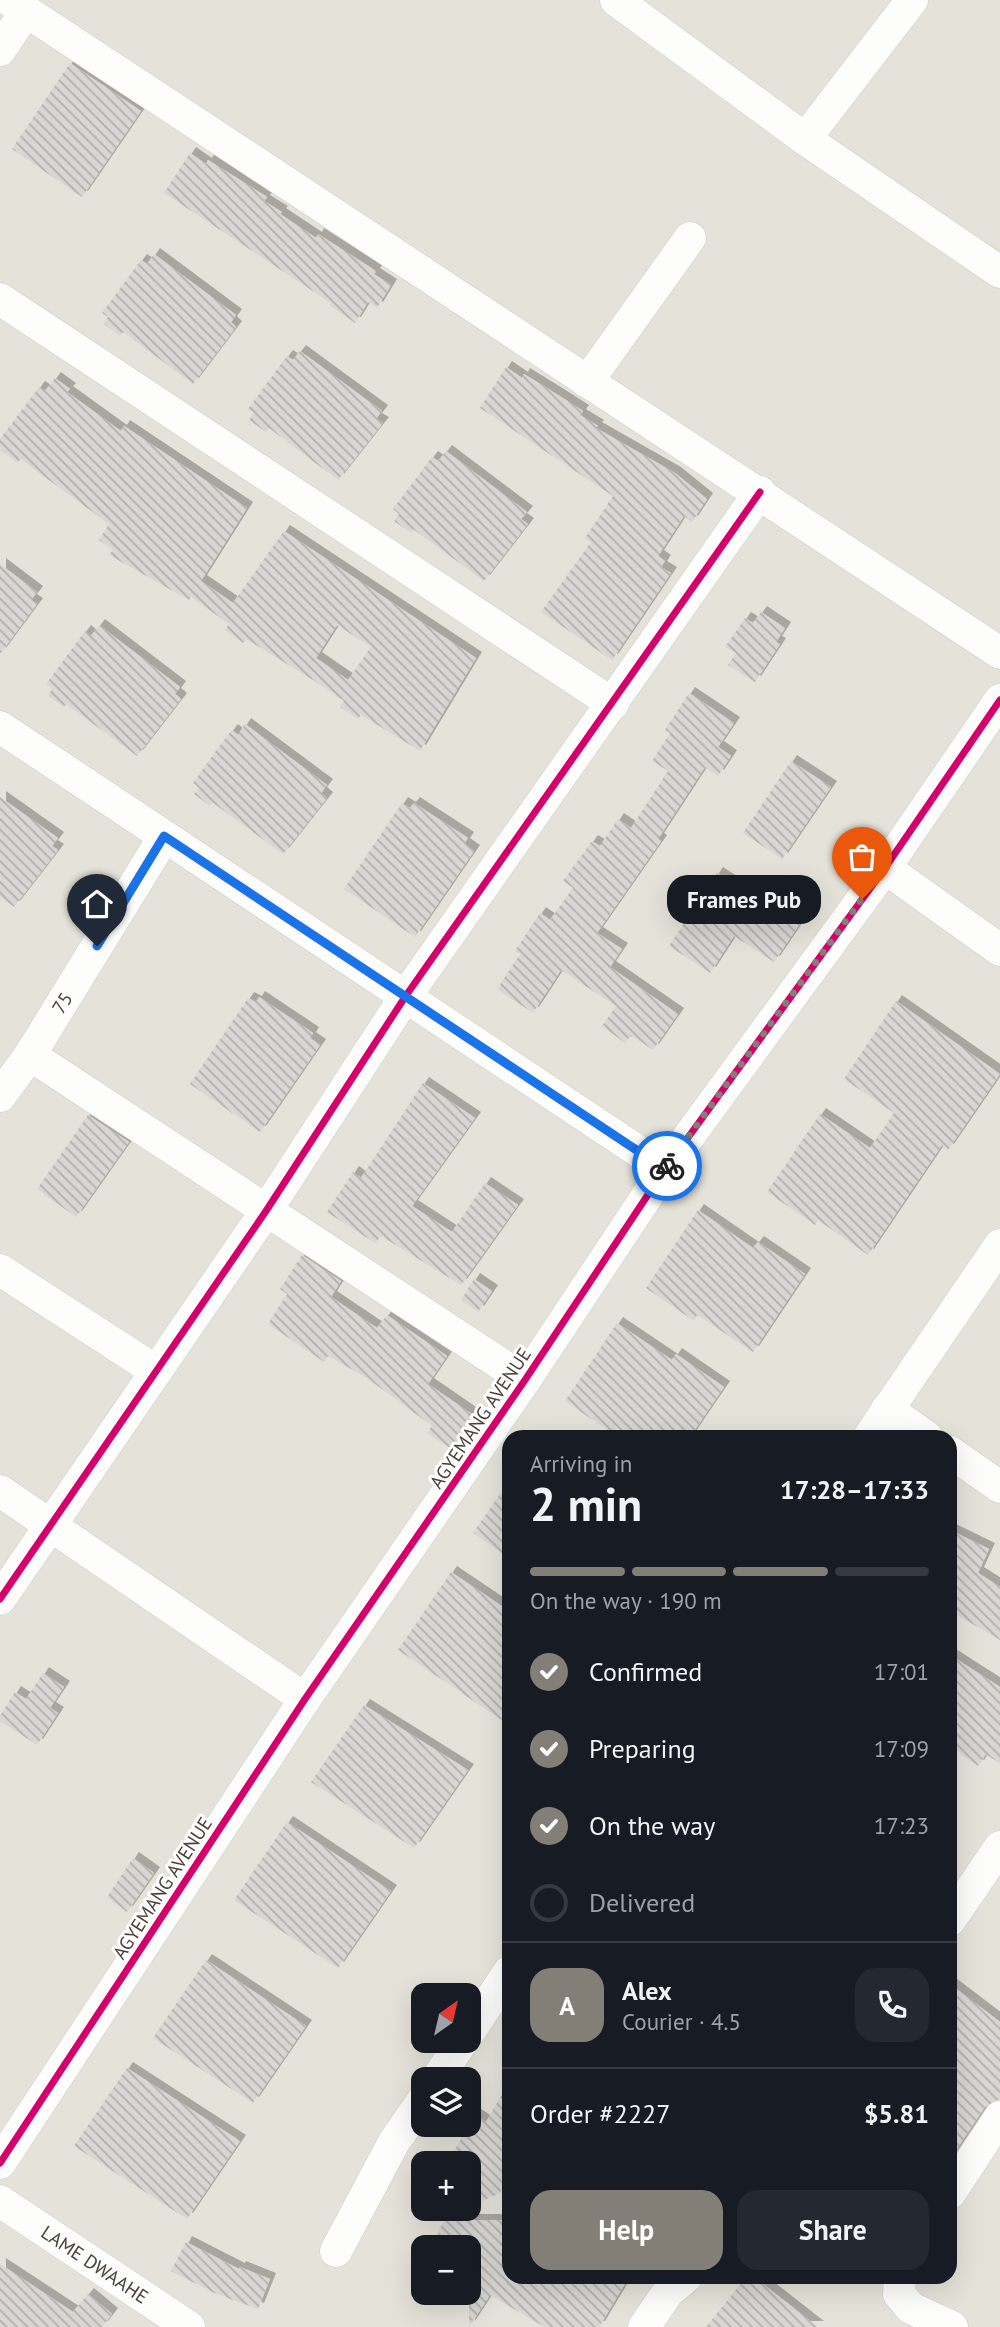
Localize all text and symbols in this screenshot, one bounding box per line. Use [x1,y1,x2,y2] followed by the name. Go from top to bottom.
[832,827,892,899] pin
[843,838,881,876] icon: bag
[67,874,127,946] pin
[666,874,820,923] callout: Frames Pub
[78,885,116,923] icon: home
[687,885,801,914] text: Frames Pub
[46,988,78,1018] street label: 75
[632,1131,702,1201] courier
[648,1147,686,1185] icon: bike
[424,1343,536,1493] street label: AGYEMANG AVENUE
[530,1449,632,1478] text: Arriving in
[780,1473,929,1506] text: 17:28–17:33
[530,1474,642,1534] text: 2 min
[530,1586,722,1615] text: On the way · 190 m
[530,1653,568,1691] icon: check
[589,1655,702,1688] text: Confirmed
[874,1657,929,1686] text: 17:01
[530,1730,568,1768] icon: check
[589,1732,696,1765] text: Preparing
[874,1734,929,1763] text: 17:09
[530,1807,568,1845] icon: check
[589,1809,715,1842] text: On the way
[874,1811,929,1840] text: 17:23
[107,1812,217,1964] street label: AGYEMANG AVENUE
[589,1886,695,1919] text: Delivered
[855,1968,929,2042] button: phone
[622,1974,672,2007] text: Alex
[411,1983,481,2053] north arrow
[411,1983,481,2305] map controls
[559,1989,575,2022] text: A
[622,2007,741,2036] text: Courier · 4.5
[411,2067,481,2137] button: layers
[530,2097,670,2130] text: Order #2227
[864,2097,929,2130] text: $5.81
[411,2151,481,2221] button: +
[530,2190,723,2270] button: Help
[737,2190,929,2270] button: Share
[37,2220,153,2309] street label: LAME DWAAHE
[411,2235,481,2305] button: −

